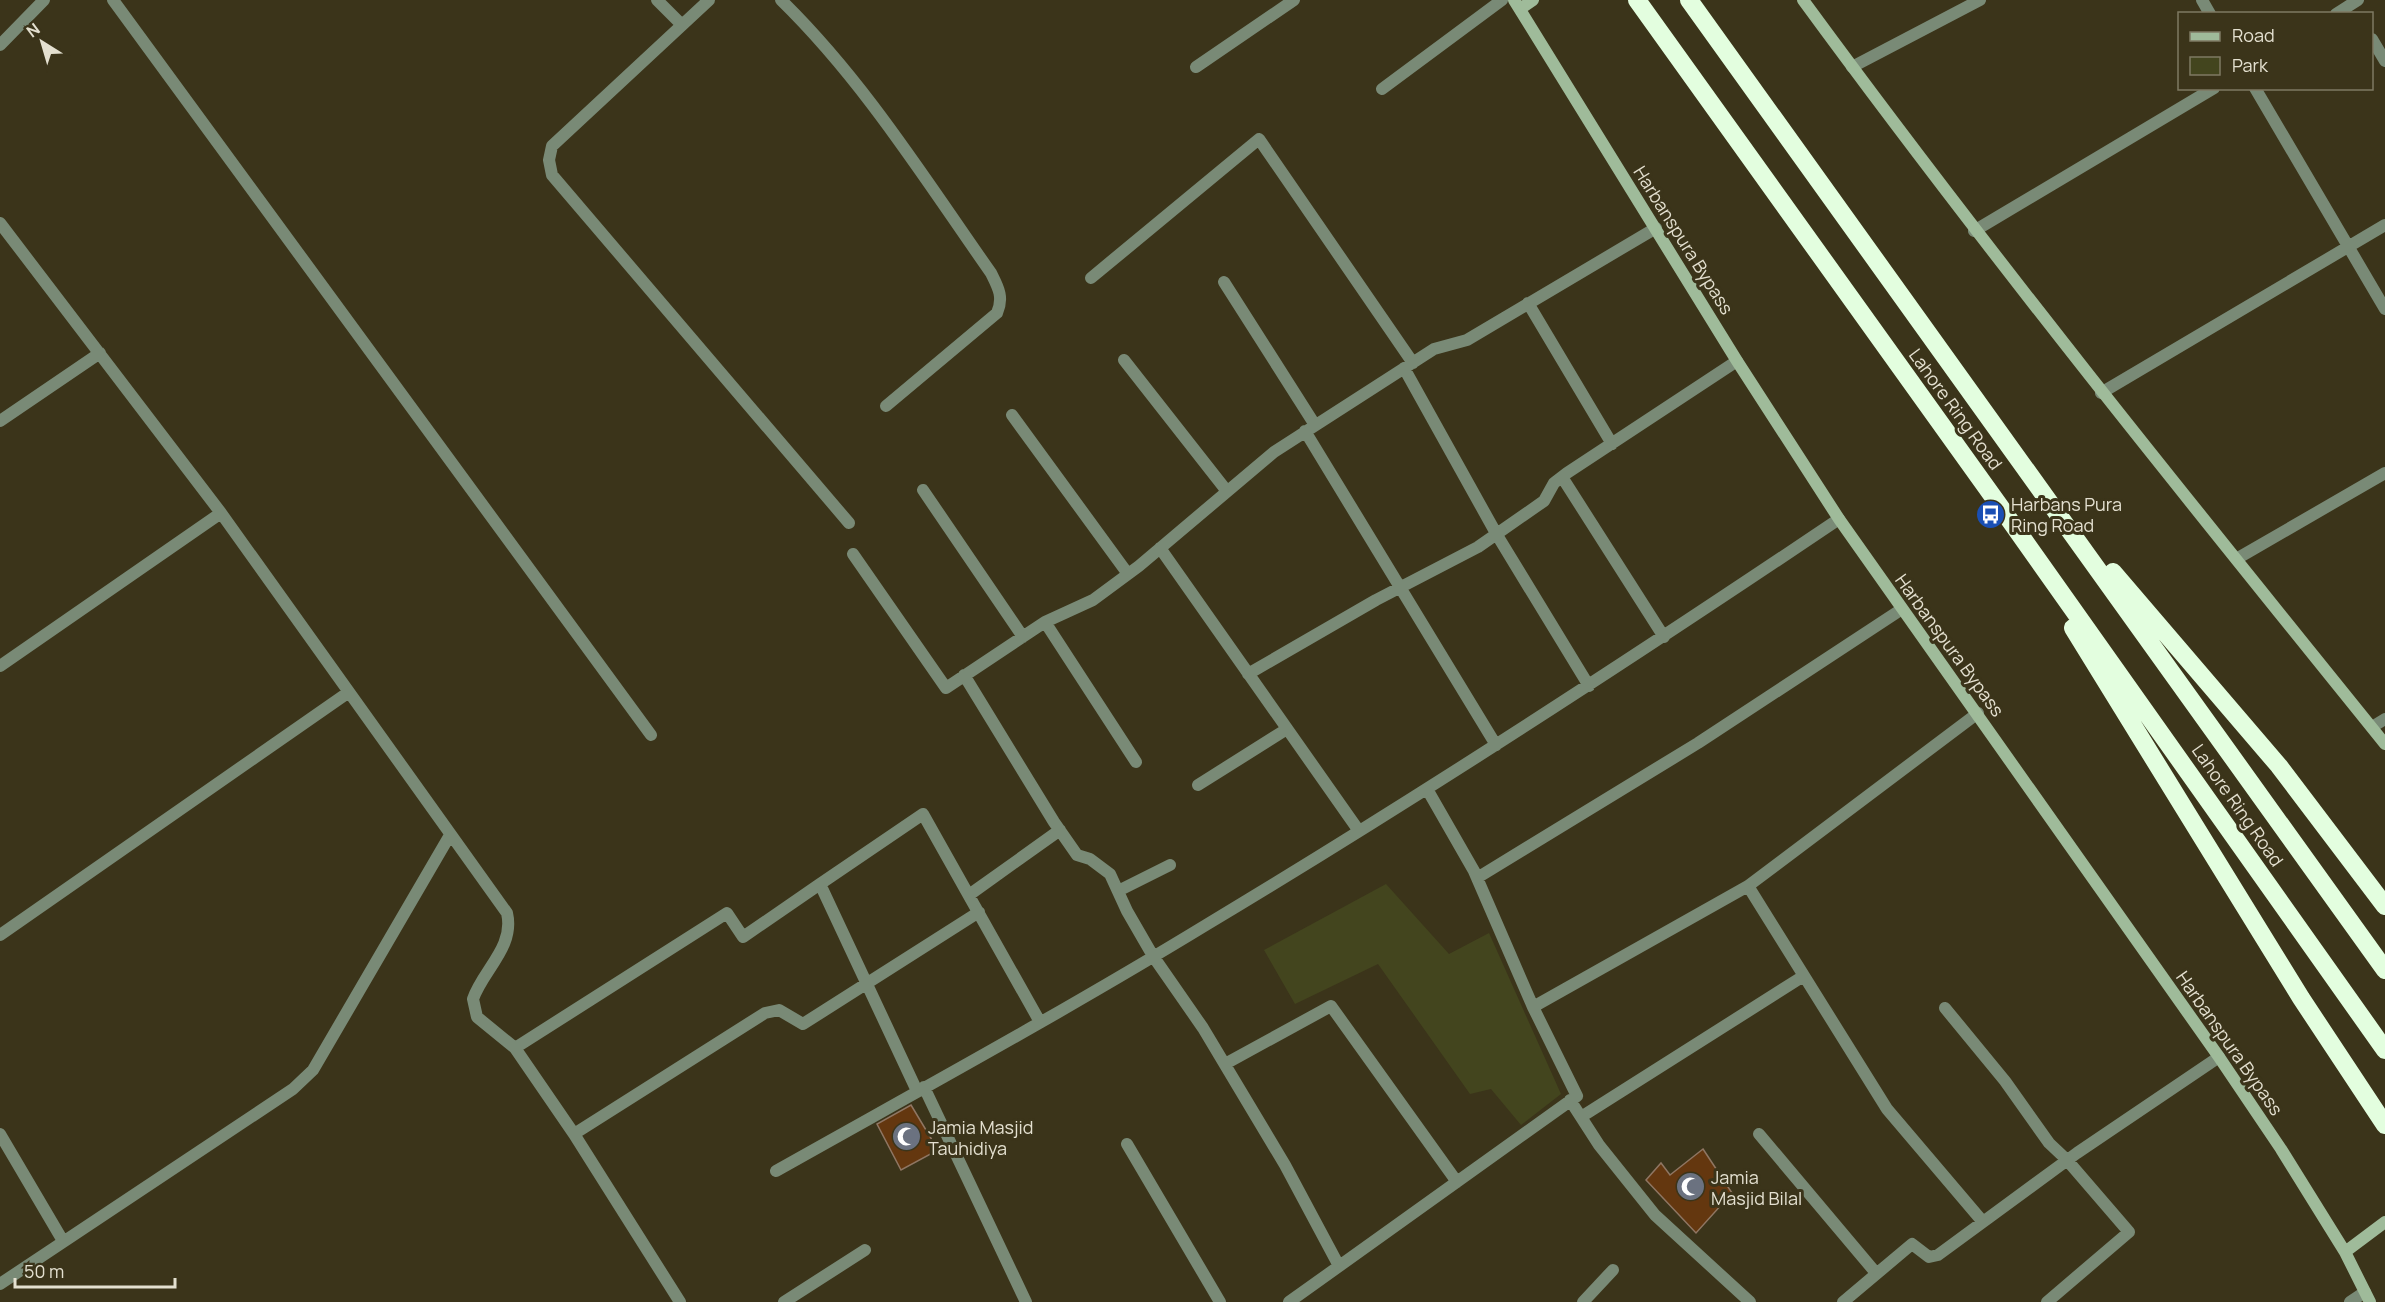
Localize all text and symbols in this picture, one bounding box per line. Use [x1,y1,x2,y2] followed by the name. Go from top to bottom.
[12,12,72,72] north arrow
[2178,12,2373,90] legend
[22,18,44,42] text: N
[2232,23,2275,47] text: Road
[2232,53,2269,77] text: Park
[1629,161,1739,319] street label: Harbanspura Bypass
[1904,344,2008,474] street label: Lahore Ring Road
[2011,492,2122,537] place label: Harbans Pura Ring Road
[1974,498,2006,530] bus stop icon: Harbans Pura Ring Road
[1890,569,2010,721] street label: Harbanspura Bypass
[2187,739,2289,871] street label: Lahore Ring Road
[2171,966,2289,1120] street label: Harbanspura Bypass
[928,1115,1033,1160] place label: Jamia Masjid Tauhidiya
[891,1121,923,1153] mosque icon: Jamia Masjid Tauhidiya
[1711,1165,1802,1210] place label: Jamia Masjid Bilal
[1674,1171,1706,1203] mosque icon: Jamia Masjid Bilal
[15,1251,176,1289] scale bar
[24,1259,64,1283] text: 50 m

